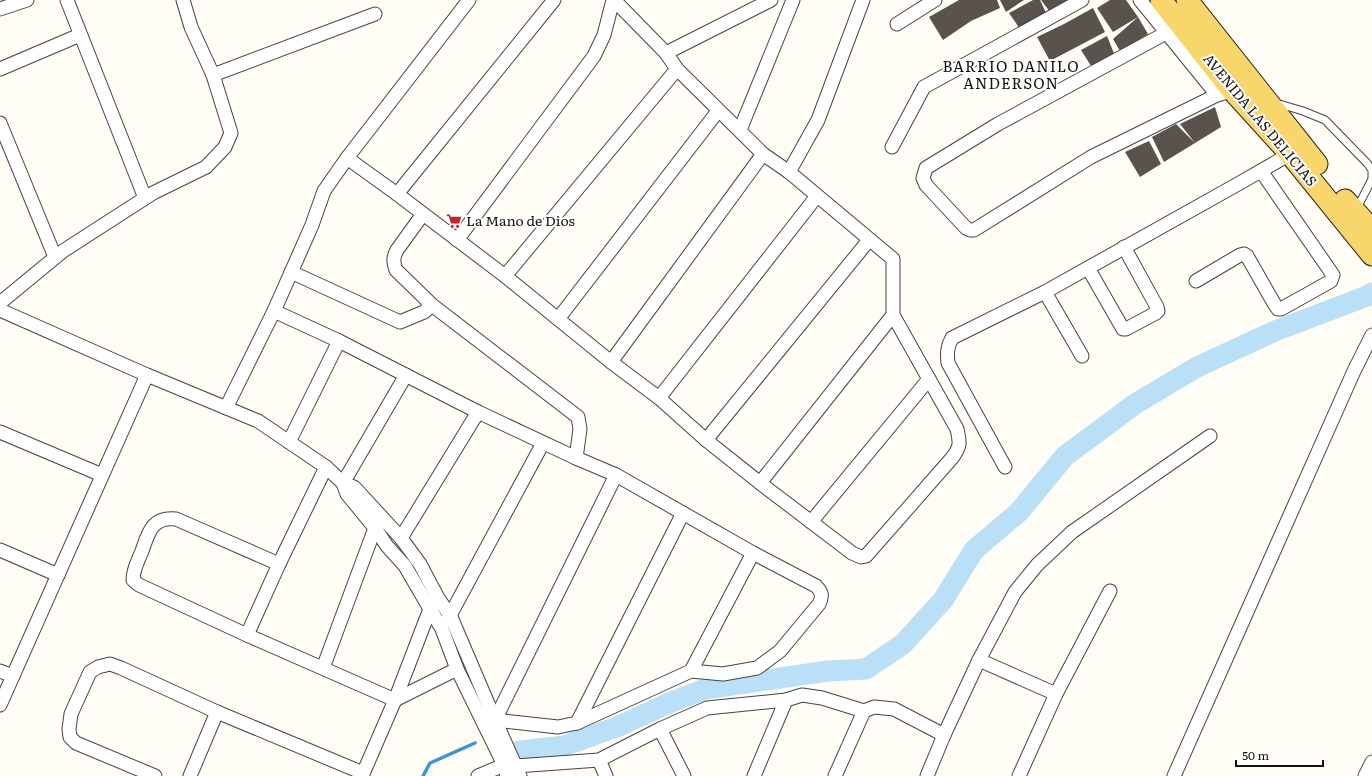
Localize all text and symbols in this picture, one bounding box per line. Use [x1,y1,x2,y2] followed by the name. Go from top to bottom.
[1199,49,1322,190] street label: AVENIDA LAS DELICIAS
[942,54,1080,94] district label: BARRIO DANILO ANDERSON
[466,210,575,230] place label: La Mano de Dios
[445,212,463,230] supermarket icon: La Mano de Dios
[1236,742,1323,768] scale bar
[1242,746,1269,764] text: 50 m

